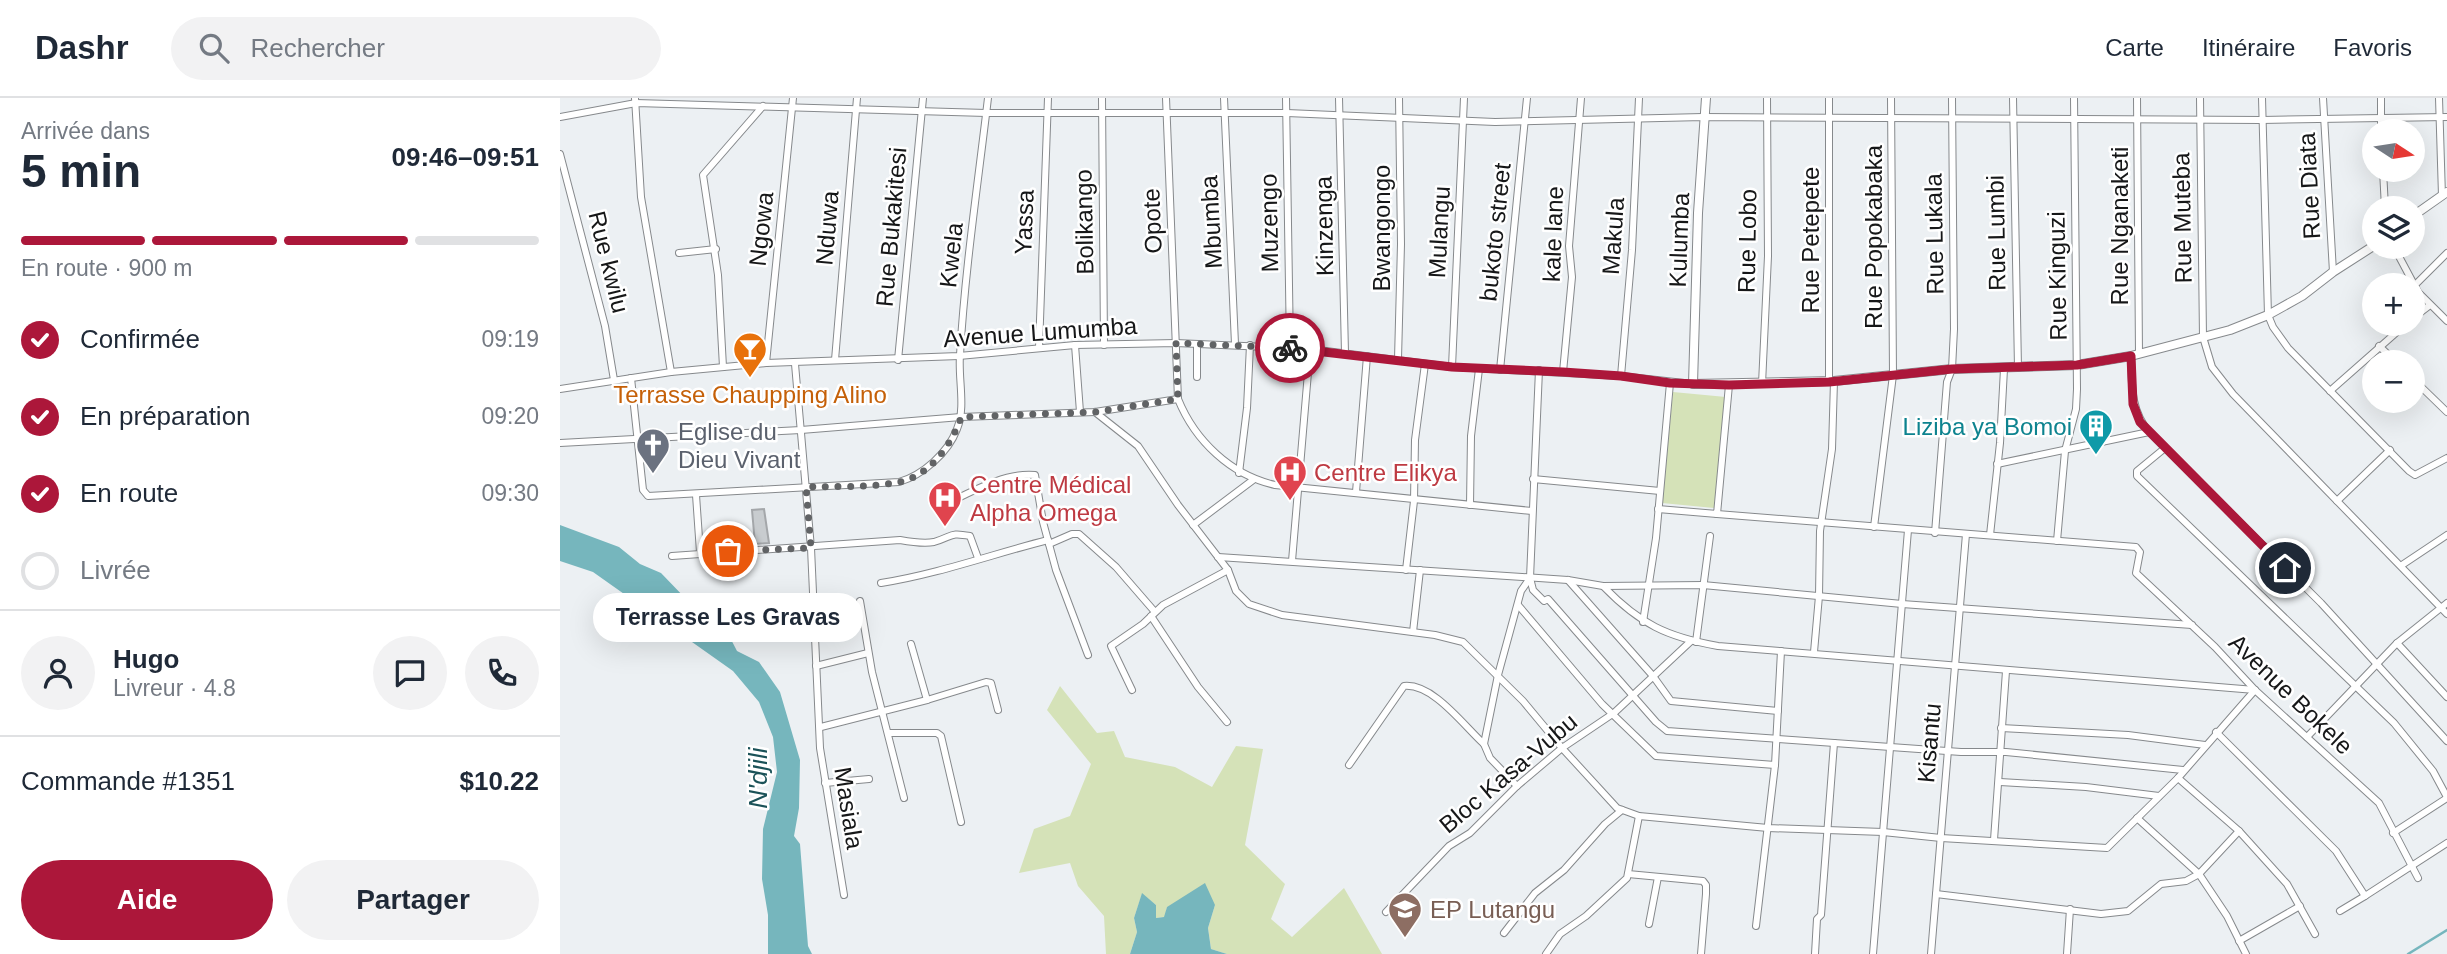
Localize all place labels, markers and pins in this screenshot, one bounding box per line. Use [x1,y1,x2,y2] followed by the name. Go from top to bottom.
[731,330,769,379] bar icon: Terrasse Chaupping Alino
[613,381,887,408] place label: Terrasse Chaupping Alino
[2077,407,2115,456] building icon: Liziba ya Bomoi
[1903,413,2072,440] place label: Liziba ya Bomoi
[678,418,801,473] place label: Eglise du Dieu Vivant
[634,426,672,475] church icon: Eglise du Dieu Vivant
[1271,453,1309,502] hospital icon: Centre Elikya
[1314,459,1457,486] place label: Centre Elikya
[970,471,1131,526] place label: Centre Médical Alpha Omega
[926,479,964,528] hospital icon: Centre Médical Alpha Omega
[698,521,758,581] pin
[2255,538,2315,598] pin
[593,593,863,642] callout: Terrasse Les Gravas
[1386,890,1424,939] school or university icon: EP Lutangu
[1430,896,1555,923] place label: EP Lutangu

